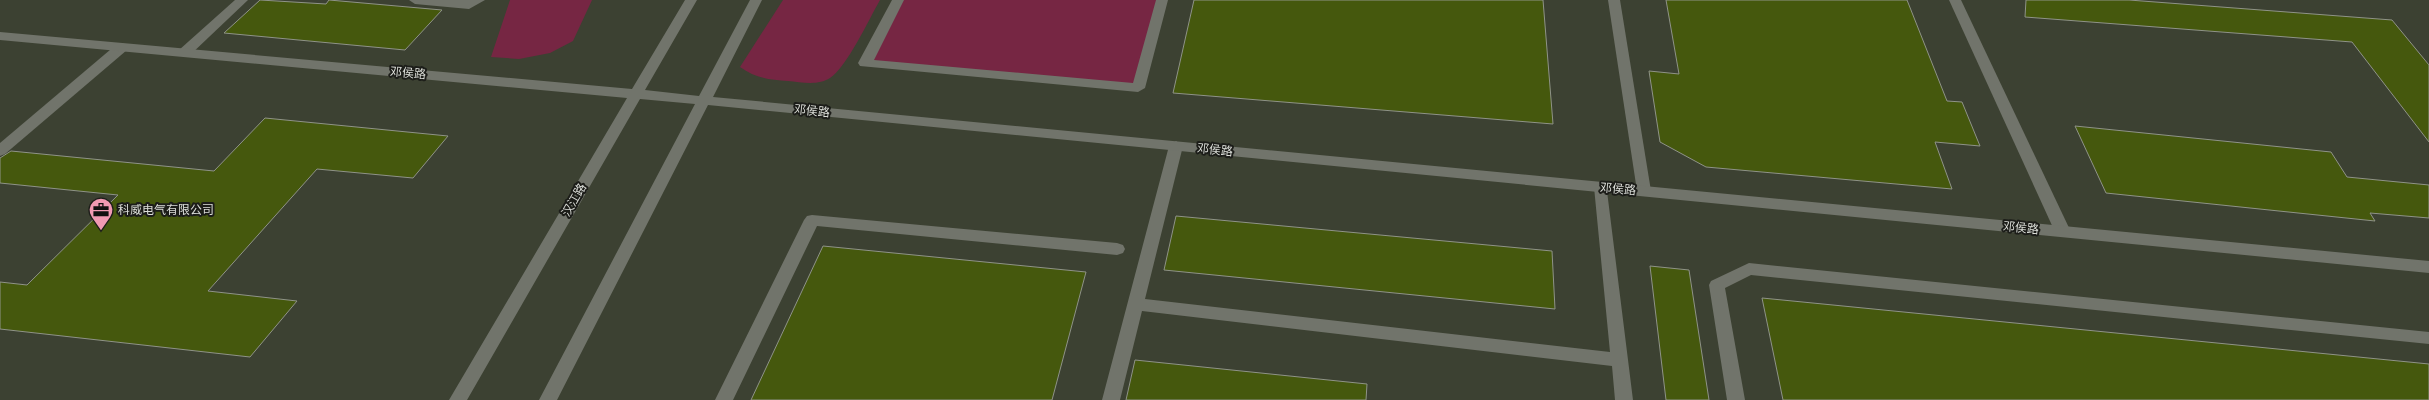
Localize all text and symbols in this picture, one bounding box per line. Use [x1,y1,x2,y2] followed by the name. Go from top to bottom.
[389,64,427,82] street label: 邓侯路
[793,102,831,120] street label: 邓侯路
[1196,141,1234,159] street label: 邓侯路
[1599,180,1637,198] street label: 邓侯路
[559,181,589,219] street label: 汉江路
[88,197,114,231] office icon: 科威电气有限公司
[118,203,214,217] place label: 科威电气有限公司
[2002,219,2040,237] street label: 邓侯路

